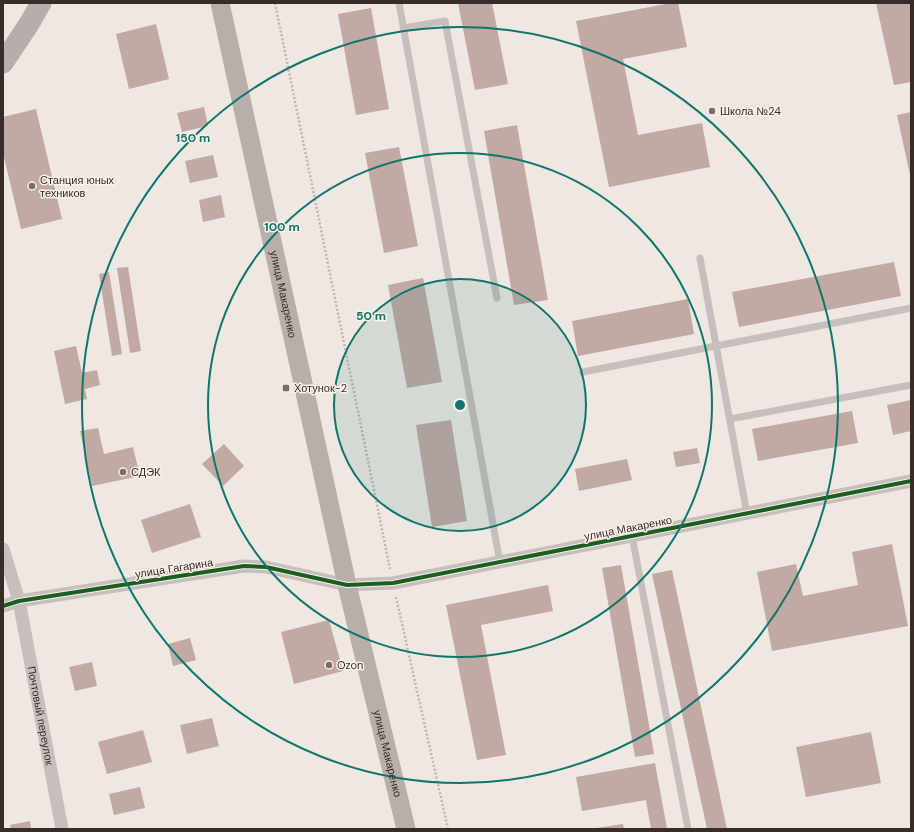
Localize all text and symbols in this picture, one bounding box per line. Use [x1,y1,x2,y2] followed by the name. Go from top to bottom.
[720,104,781,118] place label: Школа №24
[707,106,717,116] marker: Школа №24
[176,130,210,146] text: 150 m
[40,173,115,200] place label: Станция юных техников
[27,181,37,191] marker: Станция юных техников
[264,219,300,235] text: 100 m
[267,249,300,339] street label: улица Макаренко
[356,308,386,324] text: 50 m
[294,381,347,395] place label: Хотунок-2
[281,383,291,393] marker: Хотунок-2
[453,398,467,412] centre of rings
[131,465,161,479] place label: СДЭК
[118,467,128,477] marker: СДЭК
[583,513,673,543] street label: улица Макаренко
[134,555,215,581] street label: улица Гагарина
[337,658,363,672] place label: Ozon
[324,660,334,670] marker: Ozon
[24,665,57,766] street label: Почтовый переулок
[370,708,405,798] street label: улица Макаренко

